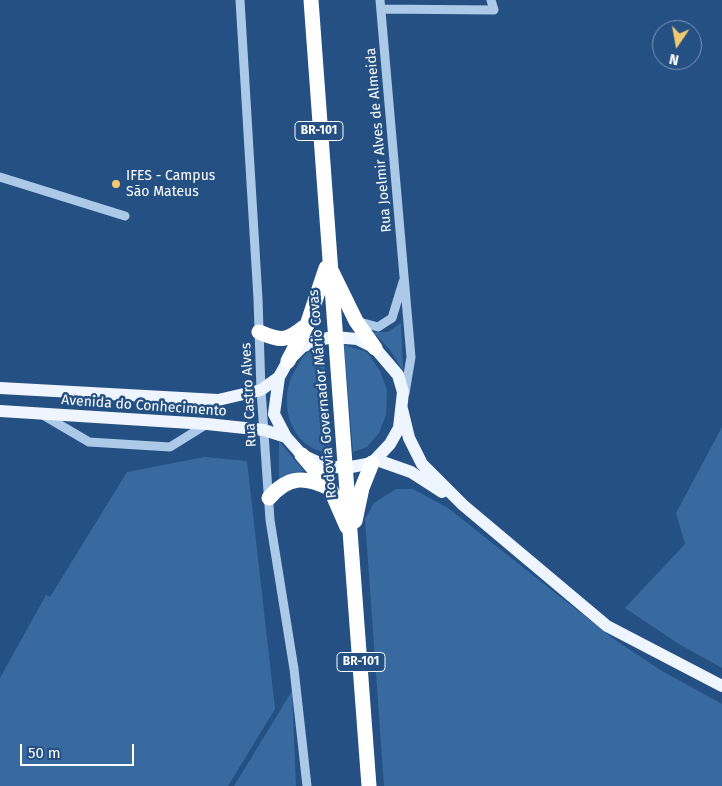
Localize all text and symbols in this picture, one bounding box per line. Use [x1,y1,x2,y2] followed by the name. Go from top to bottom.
[652,20,702,70] north arrow
[363,47,395,233] street label: Rua Joelmir Alves de Almeida
[668,50,680,68] text: N
[295,122,343,140] road number: BR-101
[126,168,215,200] place label: IFES - Campus São Mateus
[110,178,122,190] marker: IFES - Campus São Mateus
[306,289,340,499] street label: Rodovia Governador Mário Covas
[238,342,260,448] street label: Rua Castro Alves
[61,392,227,420] street label: Avenida do Conhecimento
[337,652,385,672] road number: BR-101
[22,734,136,766] scale bar
[28,744,61,762] text: 50 m

